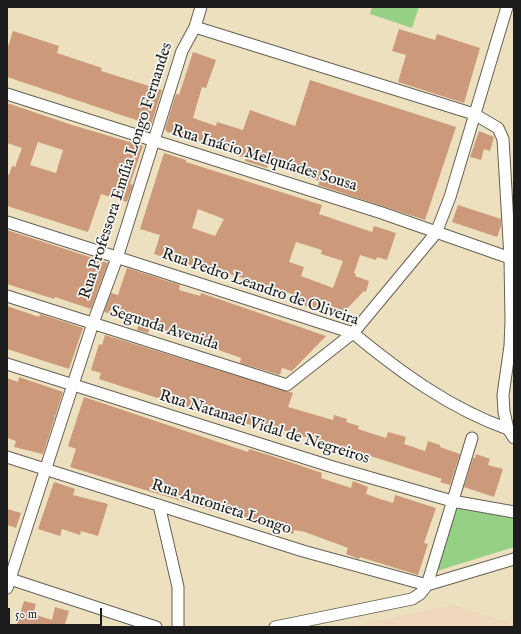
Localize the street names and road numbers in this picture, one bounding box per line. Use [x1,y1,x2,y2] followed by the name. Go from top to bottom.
[76,40,178,302] street label: Rua Professora Emília Longo Fernandes
[169,122,359,196] street label: Rua Inácio Melquíades Sousa
[159,245,361,331] street label: Rua Pedro Leandro de Oliveira
[107,302,221,356] street label: Segunda Avenida
[157,387,371,469] street label: Rua Natanael Vidal de Negreiros
[149,476,293,540] street label: Rua Antonieta Longo

